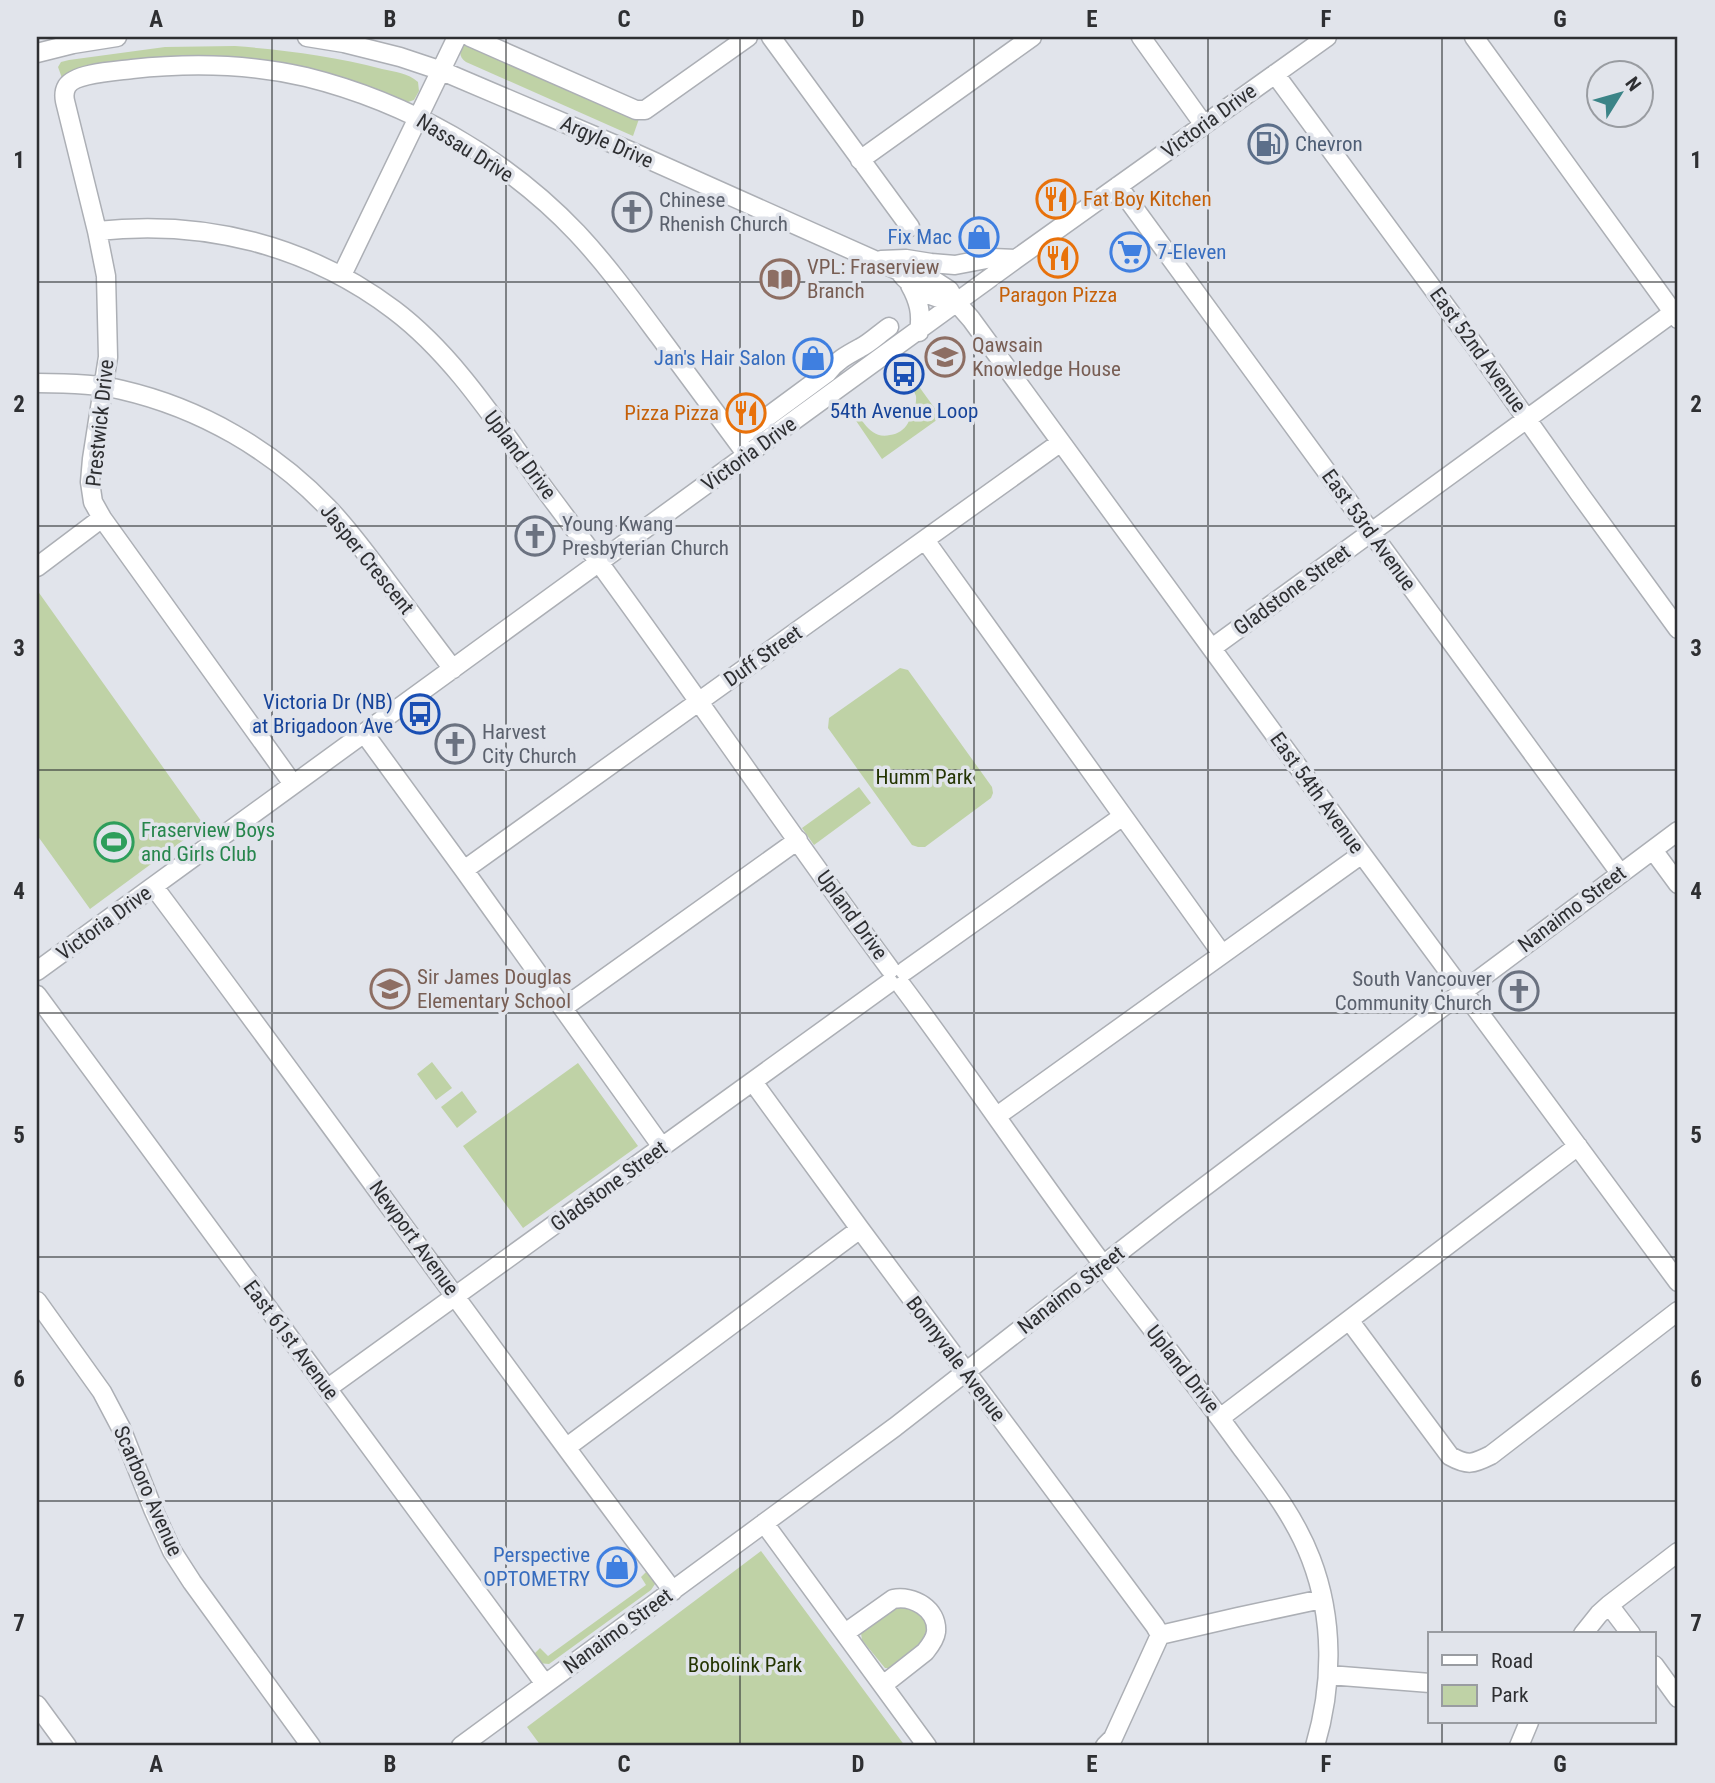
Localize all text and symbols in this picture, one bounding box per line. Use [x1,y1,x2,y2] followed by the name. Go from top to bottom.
[149,6,163,33] text: A
[384,6,396,33] text: B
[617,6,631,33] text: C
[852,6,865,33] text: D
[1086,6,1098,33] text: E
[1321,6,1332,33] text: F
[1553,6,1567,33] text: G
[1586,60,1656,130] north arrow
[1620,73,1646,96] text: N
[1157,79,1261,163] street label: Victoria Drive
[412,109,518,187] street label: Nassau Drive
[557,111,657,173] street label: Argyle Drive
[1247,123,1289,165] fuel station icon: Chevron
[1295,132,1363,156] place label: Chevron
[13,147,25,174] text: 1
[1690,147,1702,174] text: 1
[1035,178,1077,220] restaurant icon: Fat Boy Kitchen
[1083,187,1212,211] place label: Fat Boy Kitchen
[659,188,788,236] place label: Chinese Rhenish Church
[611,191,653,233] church icon: Chinese Rhenish Church
[958,216,1000,258] shop icon: Fix Mac
[887,225,952,249] place label: Fix Mac
[1109,231,1151,273] supermarket icon: 7-Eleven
[1037,237,1079,279] restaurant icon: Paragon Pizza
[1157,240,1226,264] place label: 7-Eleven
[807,255,940,303] place label: VPL: Fraserview Branch
[759,258,801,300] library icon: VPL: Fraserview Branch
[999,283,1117,307] place label: Paragon Pizza
[1425,283,1531,417] street label: East 52nd Avenue
[972,333,1121,381] place label: Qawsain Knowledge House
[924,336,966,378] school or university icon: Qawsain Knowledge House
[792,337,834,379] shop icon: Jan's Hair Salon
[654,346,786,370] place label: Jan's Hair Salon
[883,353,925,395] bus stop icon: 54th Avenue Loop
[81,358,119,488] street label: Prestwick Drive
[13,391,25,418] text: 2
[1690,391,1702,418] text: 2
[725,392,767,434] restaurant icon: Pizza Pizza
[830,399,978,423] place label: 54th Avenue Loop
[624,401,719,425] place label: Pizza Pizza
[479,406,561,504] street label: Upland Drive
[697,412,801,496] street label: Victoria Drive
[1317,465,1421,595] street label: East 53rd Avenue
[315,499,419,619] street label: Jasper Crescent
[562,512,729,560] place label: Young Kwang Presbyterian Church
[514,515,556,557] church icon: Young Kwang Presbyterian Church
[1229,540,1355,640] street label: Gladstone Street
[719,621,807,691] street label: Duff Street
[13,635,25,662] text: 3
[1690,635,1702,662] text: 3
[252,690,393,738] place label: Victoria Dr (NB) at Brigadoon Ave
[399,693,441,735] bus stop icon: Victoria Dr (NB) at Brigadoon Ave
[482,720,577,768] place label: Harvest City Church
[434,723,476,765] church icon: Harvest City Church
[1265,728,1369,858] street label: East 54th Avenue
[875,765,973,789] park label: Humm Park
[141,818,275,866] place label: Fraserview Boys and Girls Club
[93,821,135,863] sports icon: Fraserview Boys and Girls Club
[1513,861,1631,957] street label: Nanaimo Street
[812,866,892,964] street label: Upland Drive
[13,878,25,905] text: 4
[1690,878,1702,905] text: 4
[52,881,156,965] street label: Victoria Drive
[417,965,572,1013] place label: Sir James Douglas Elementary School
[1335,967,1492,1015] place label: South Vancouver Community Church
[369,968,411,1010] school or university icon: Sir James Douglas Elementary School
[1498,970,1540,1012] church icon: South Vancouver Community Church
[13,1122,25,1149] text: 5
[1690,1122,1702,1149] text: 5
[546,1136,672,1236] street label: Gladstone Street
[364,1176,464,1300] street label: Newport Avenue
[1013,1241,1129,1339] street label: Nanaimo Street
[238,1276,344,1404] street label: East 61st Avenue
[901,1292,1011,1426] street label: Bonnyvale Avenue
[1141,1321,1225,1418] street label: Upland Drive
[13,1366,25,1393] text: 6
[1690,1366,1702,1393] text: 6
[109,1422,187,1560] street label: Scarboro Avenue
[483,1543,590,1591] place label: Perspective OPTOMETRY
[596,1546,638,1588] shop icon: Perspective OPTOMETRY
[559,1584,677,1678] street label: Nanaimo Street
[13,1610,25,1637] text: 7
[1690,1610,1702,1637] text: 7
[1428,1632,1656,1724] legend
[1491,1649,1533,1673] text: Road
[688,1653,803,1677] park label: Bobolink Park
[1491,1683,1529,1707] text: Park
[149,1751,163,1778] text: A
[384,1751,396,1778] text: B
[617,1751,631,1778] text: C
[852,1751,865,1778] text: D
[1086,1751,1098,1778] text: E
[1321,1751,1332,1778] text: F
[1553,1751,1567,1778] text: G

